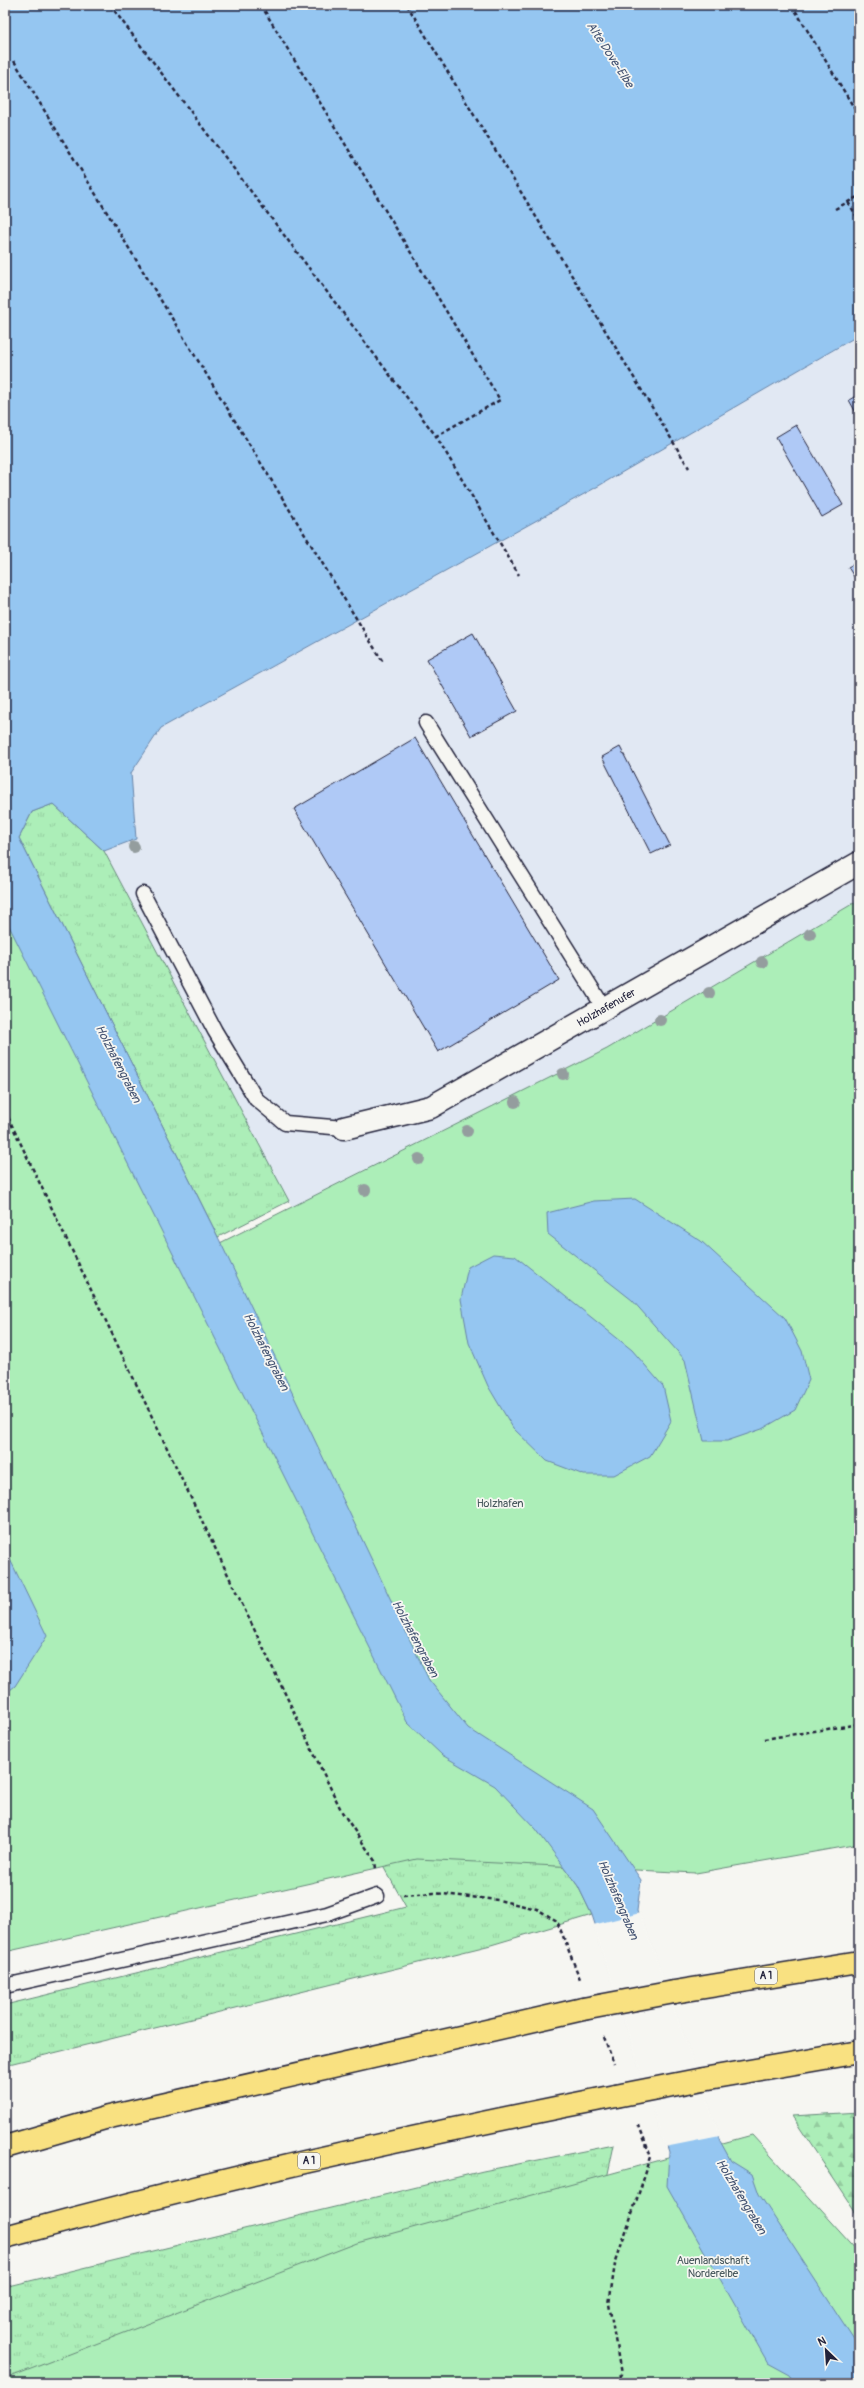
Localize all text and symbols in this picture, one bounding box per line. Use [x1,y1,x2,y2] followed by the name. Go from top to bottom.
[583,19,637,92] water label: Alte Dove-Elbe
[574,985,638,1029] street label: Holzhafenufer
[92,1023,145,1106] water label: Holzhafengraben
[240,1311,293,1394] water label: Holzhafengraben
[477,1497,523,1510] park label: Holzhafen
[388,1598,442,1681] water label: Holzhafengraben
[594,1858,642,1943] water label: Holzhafengraben
[755,1968,777,1984] road number: A 1
[298,2153,320,2169] road number: A 1
[713,2157,770,2238] water label: Holzhafengraben
[677,2254,750,2280] park label: Auenlandschaft Norderelbe
[806,2330,846,2370] north arrow
[816,2334,829,2349] text: N

